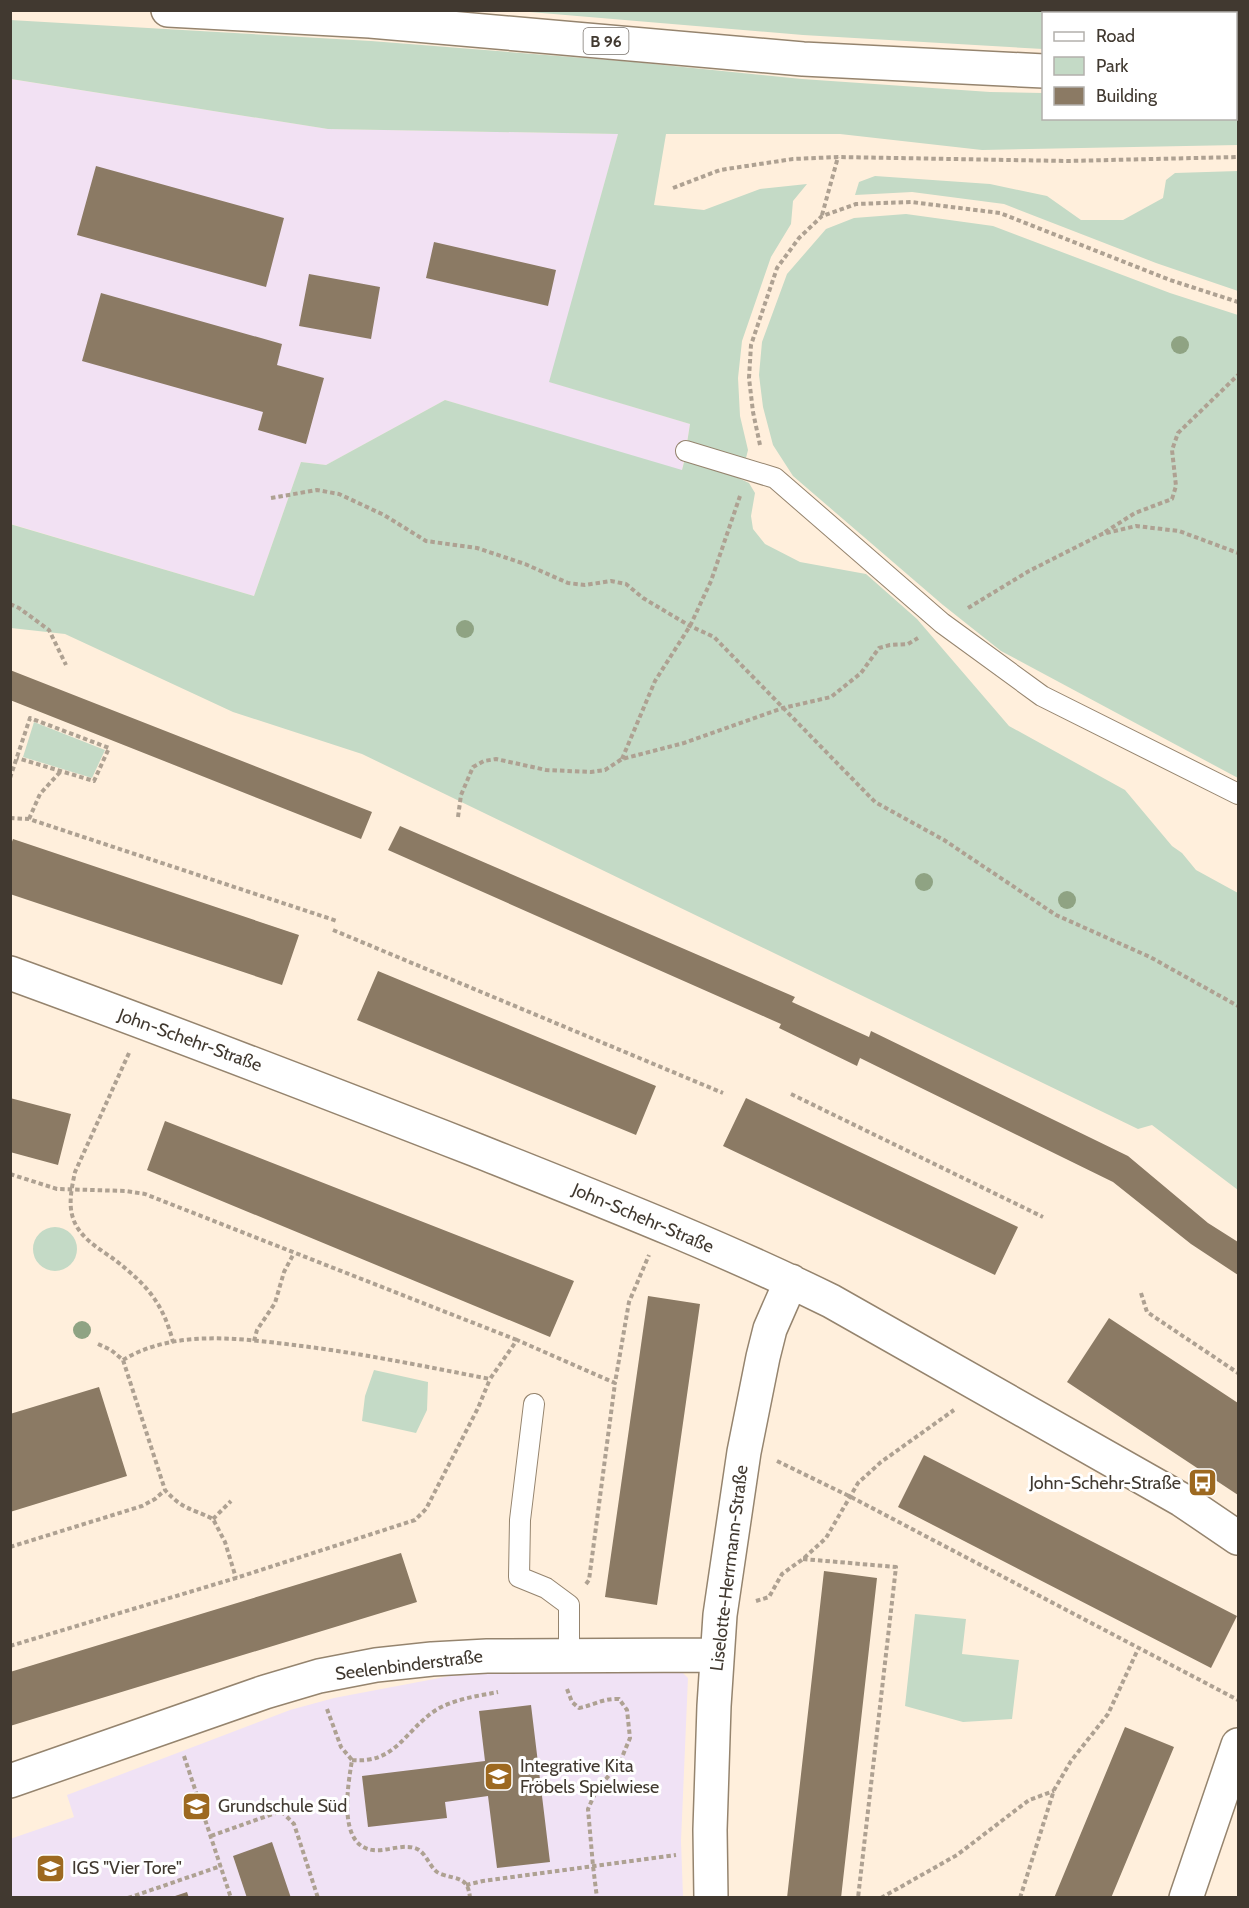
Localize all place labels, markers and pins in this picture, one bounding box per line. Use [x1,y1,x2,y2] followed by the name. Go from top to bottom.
[1186,1467,1218,1499] bus stop icon: John-Schehr-Straße
[1028,1472,1181,1494] place label: John-Schehr-Straße
[520,1755,659,1798] place label: Integrative Kita Fröbels Spielwiese
[483,1760,515,1792] school or university icon: Integrative Kita Fröbels Spielwiese
[181,1790,213,1822] school or university icon: Grundschule Süd
[218,1795,347,1817] place label: Grundschule Süd
[35,1852,67,1884] school or university icon: IGS "Vier Tore"
[72,1857,182,1879] place label: IGS "Vier Tore"

